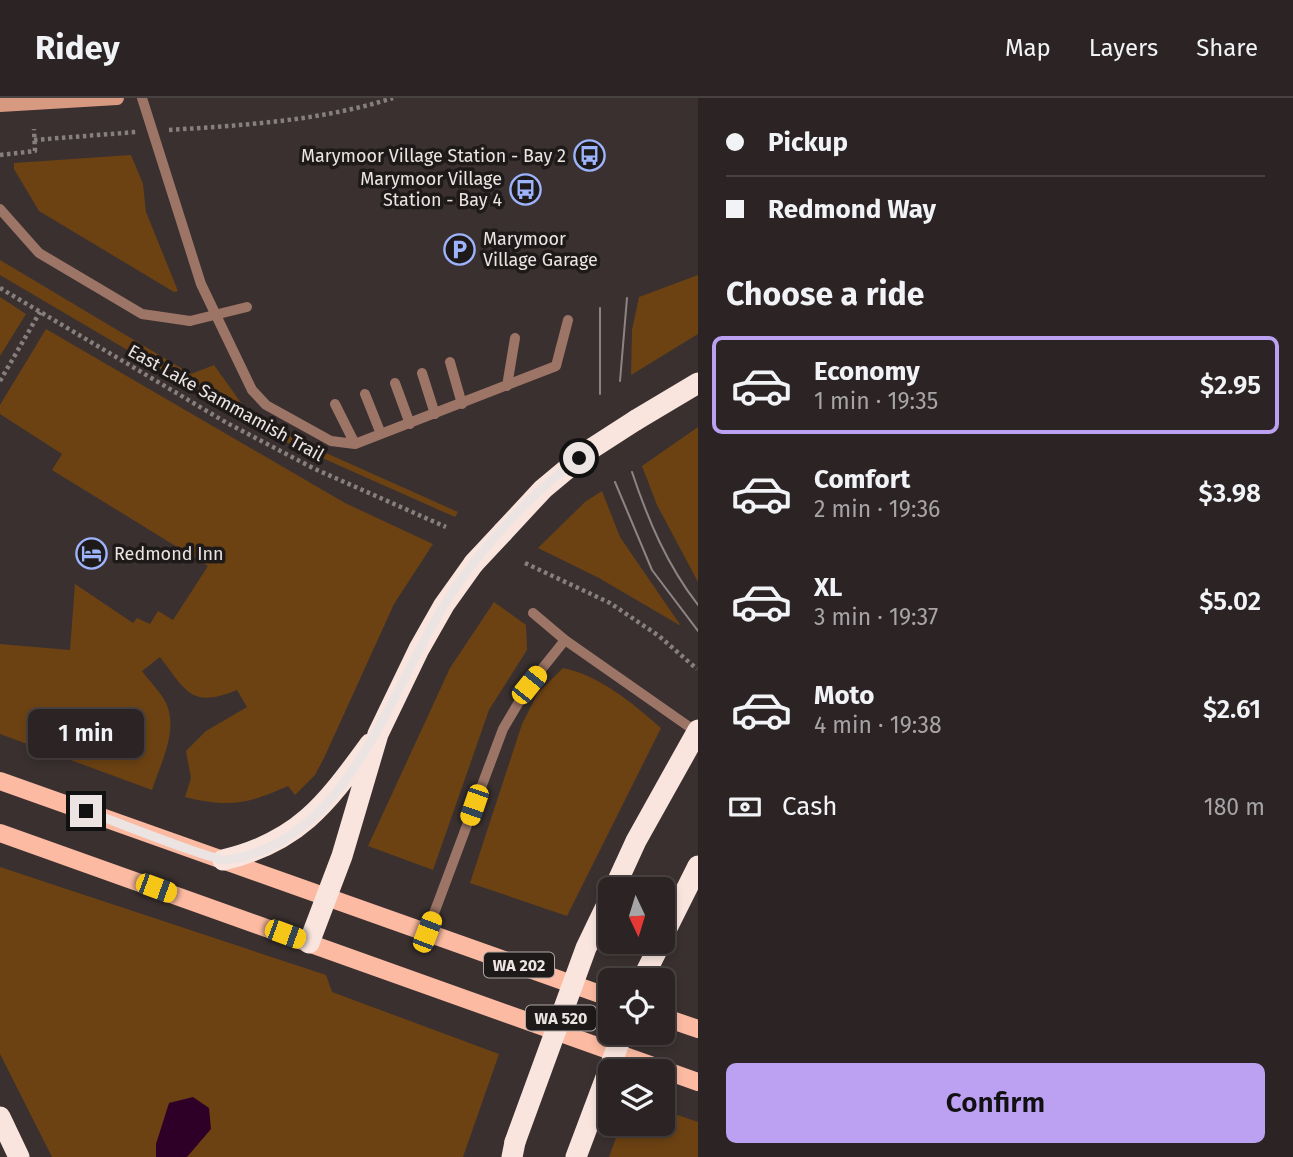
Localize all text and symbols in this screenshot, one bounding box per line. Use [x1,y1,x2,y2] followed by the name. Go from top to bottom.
[35,28,120,68] text: Ridey
[1005,34,1051,62] text: Map
[1089,34,1158,62] text: Layers
[1196,34,1258,62] text: Share
[768,127,848,158] text: Pickup
[572,139,606,173] bus stop icon: Marymoor Village Station - Bay 2
[301,145,566,167] place label: Marymoor Village Station - Bay 2
[360,168,502,211] place label: Marymoor Village Station - Bay 4
[508,172,542,206] bus stop icon: Marymoor Village Station - Bay 4
[768,194,936,225] text: Redmond Way
[483,228,598,271] place label: Marymoor Village Garage
[443,232,477,266] parking icon: Marymoor Village Garage
[726,275,924,313] text: Choose a ride
[124,340,328,466] street label: East Lake Sammamish Trail
[730,354,793,417] icon: car
[814,356,920,387] text: Economy
[1200,370,1261,401] text: $2.95
[814,387,938,415] text: 1 min · 19:35
[563,442,595,474] route start
[730,462,793,525] icon: car
[814,464,910,495] text: Comfort
[1199,478,1261,509] text: $3.98
[814,495,940,523] text: 2 min · 19:36
[74,537,108,571] hotel icon: Redmond Inn
[114,543,224,565] place label: Redmond Inn
[730,570,793,633] icon: car
[814,572,842,603] text: XL
[1199,586,1261,617] text: $5.02
[814,603,938,631] text: 3 min · 19:37
[508,662,551,708] car
[730,678,793,741] icon: car
[814,680,874,711] text: Moto
[1203,694,1261,725] text: $2.61
[28,710,144,758] callout: 1 min
[814,711,942,739] text: 4 min · 19:38
[58,719,114,747] text: 1 min
[458,782,491,828] car
[726,788,764,826] icon: cash
[782,791,838,822] text: Cash
[1204,793,1265,821] text: 180 m
[70,795,102,827] route end
[133,871,180,905] car
[598,877,676,954] north arrow
[598,877,675,1136] map controls
[410,909,445,955] car
[262,917,309,951] car
[484,952,554,978] road number: WA 202
[598,968,675,1045] button: locate
[526,1006,596,1030] road number: WA 520
[598,1059,675,1136] button: layers
[726,1063,1265,1143] button: Confirm

